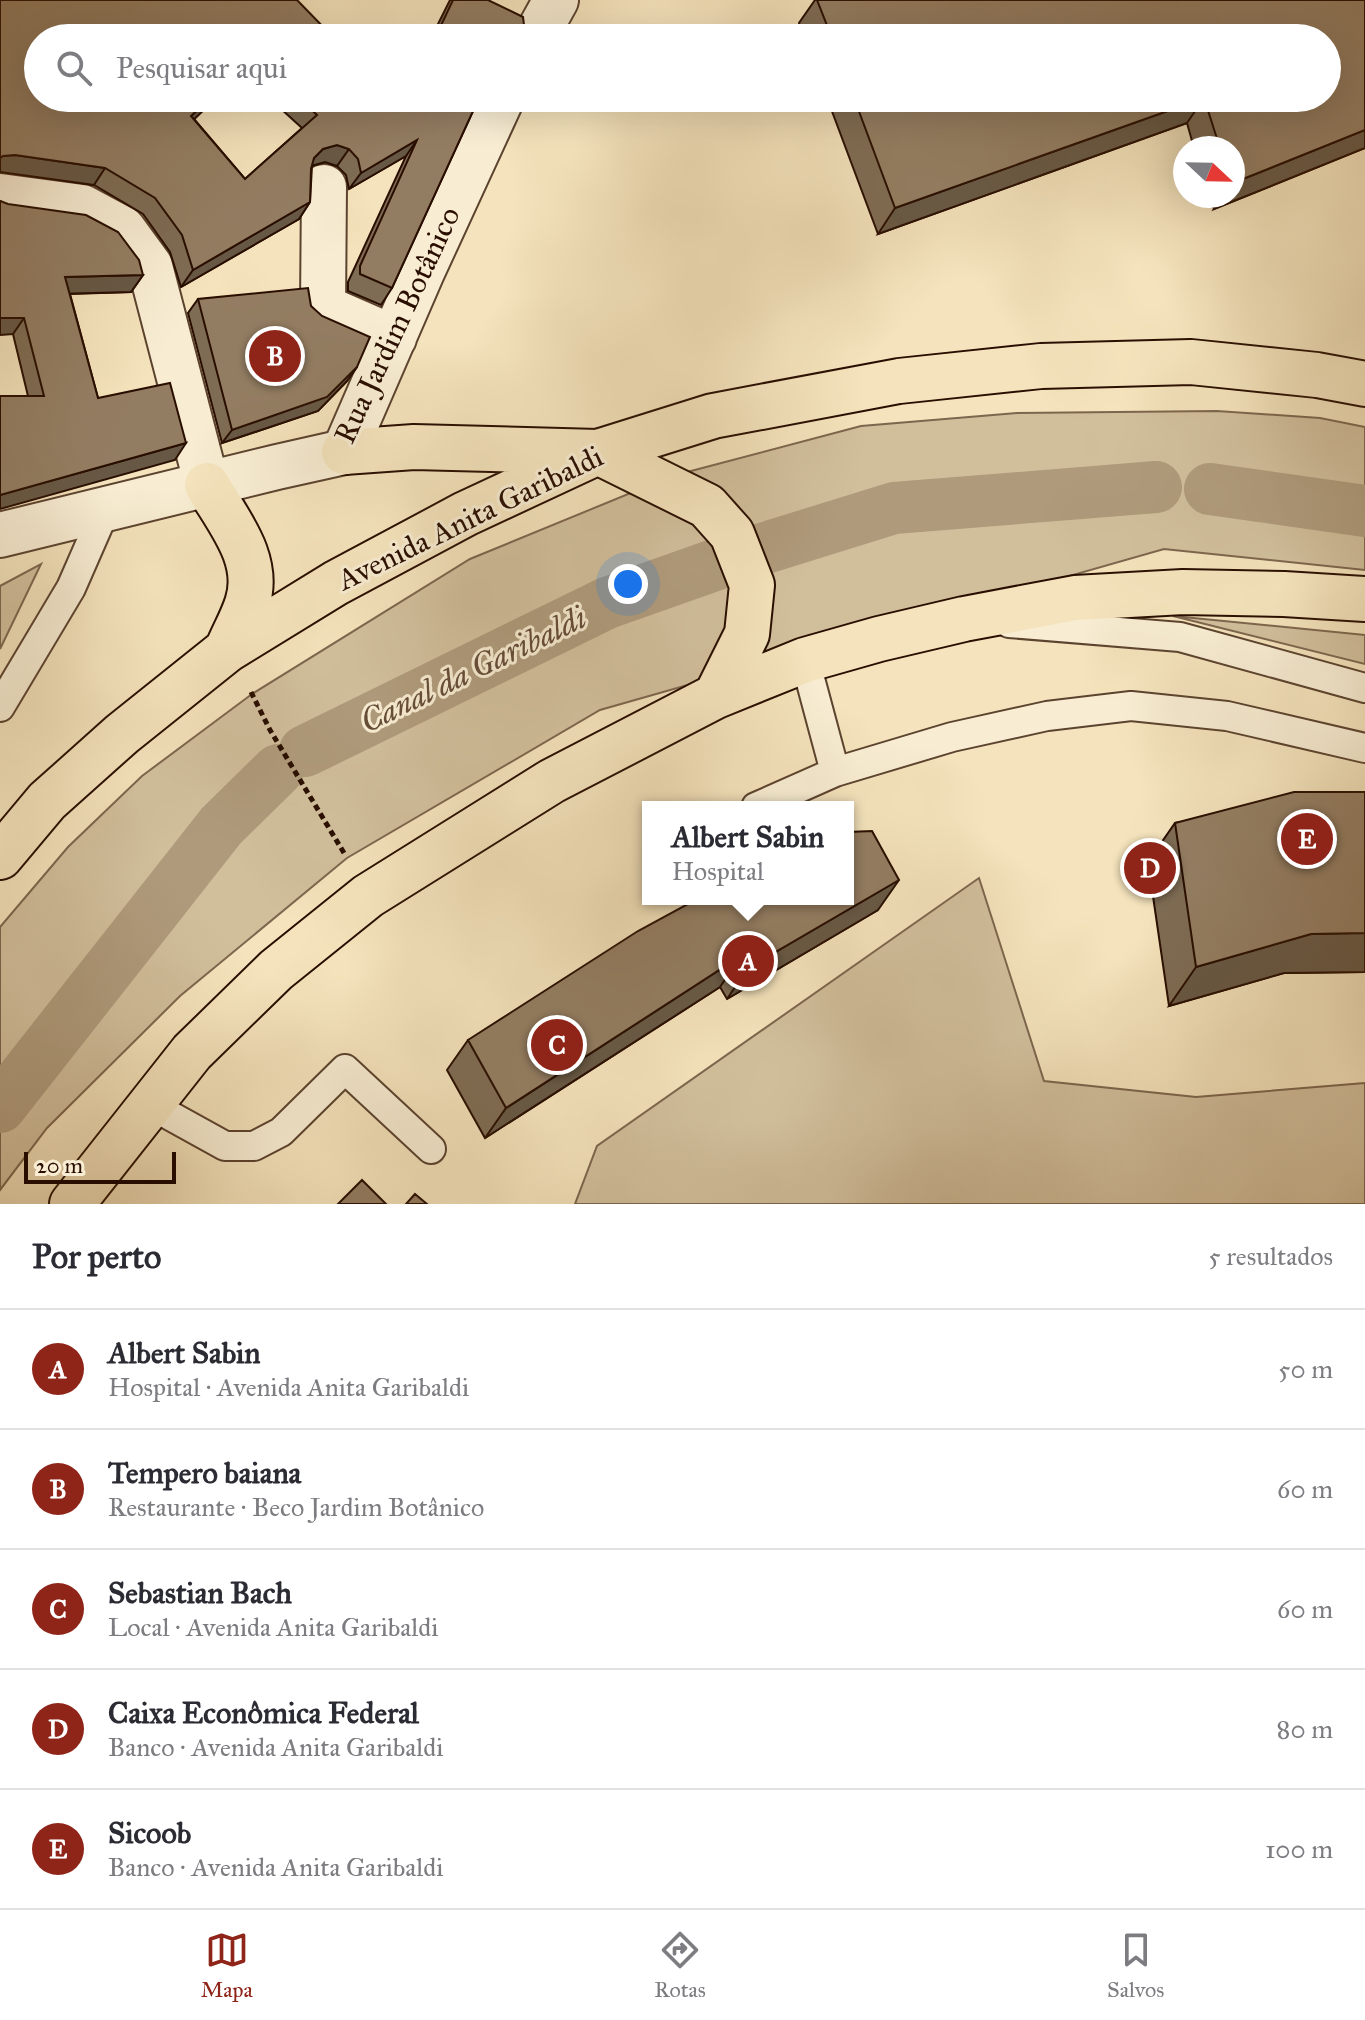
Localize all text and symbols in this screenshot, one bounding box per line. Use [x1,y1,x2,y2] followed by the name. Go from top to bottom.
[24,24,1341,112] search box
[52,46,96,90] icon: search
[116,50,287,86] text: Pesquisar aqui
[1173,136,1245,208] north arrow
[326,201,468,449] street label: Rua Jardim Botânico
[249,326,301,386] pin: B
[330,438,609,599] street label: Avenida Anita Garibaldi
[608,564,648,604] your location
[354,598,593,741] water label: Canal da Garibaldi
[642,801,854,905] popup
[1281,809,1333,869] pin: E
[672,819,824,855] text: Albert Sabin
[1124,838,1176,898] pin: D
[672,855,764,887] text: Hospital
[722,931,774,991] pin: A
[531,1015,583,1075] pin: C
[24,1148,176,1184] scale bar
[36,1152,83,1179] text: 20 m
[32,1236,161,1277] text: Por perto
[1209,1240,1333,1272] text: 5 resultados
[108,1335,261,1371] text: Albert Sabin
[49,1353,67,1385] text: A
[1278,1353,1333,1385] text: 50 m
[108,1371,469,1403] text: Hospital · Avenida Anita Garibaldi
[108,1455,301,1491] text: Tempero baiana
[49,1473,67,1505] text: B
[1277,1473,1333,1505] text: 60 m
[108,1491,484,1523] text: Restaurante · Beco Jardim Botânico
[108,1575,292,1611] text: Sebastian Bach
[49,1593,67,1625] text: C
[1277,1593,1333,1625] text: 60 m
[108,1611,438,1643] text: Local · Avenida Anita Garibaldi
[108,1695,419,1731] text: Caixa Econômica Federal
[48,1713,68,1745] text: D
[1277,1713,1333,1745] text: 80 m
[108,1731,444,1763] text: Banco · Avenida Anita Garibaldi
[108,1815,191,1851] text: Sicoob
[49,1833,67,1865] text: E
[1265,1833,1333,1865] text: 100 m
[108,1851,444,1883] text: Banco · Avenida Anita Garibaldi
[201,1928,253,2003] tab: Mapa
[654,1928,706,2003] tab: Rotas
[1107,1928,1164,2003] tab: Salvos

